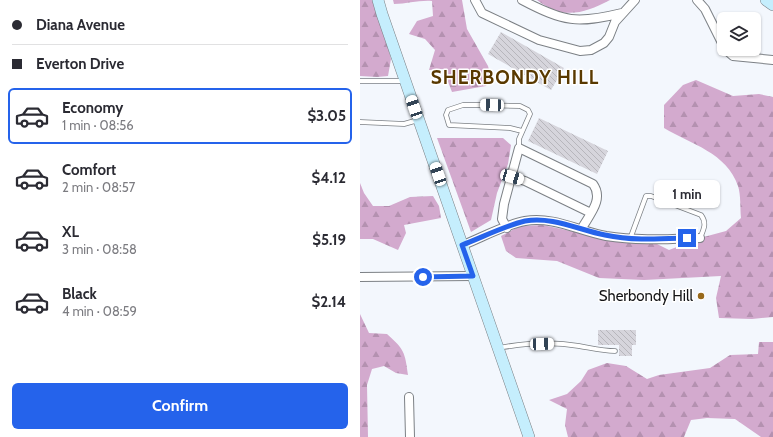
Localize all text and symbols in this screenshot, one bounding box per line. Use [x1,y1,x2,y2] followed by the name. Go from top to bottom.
[717,12,761,56] map controls
[717,12,761,56] button: layers
[36,16,125,34] text: Diana Avenue
[36,55,124,73] text: Everton Drive
[431,66,599,89] district label: SHERBONDY HILL
[404,94,424,120] car
[14,98,50,134] icon: car
[62,99,123,117] text: Economy
[480,99,504,111] car
[307,107,346,125] text: $3.05
[62,117,134,133] text: 1 min · 08:56
[14,160,50,196] icon: car
[62,161,116,179] text: Comfort
[428,161,448,187] car
[499,168,525,186] car
[311,169,346,187] text: $4.12
[62,179,135,195] text: 2 min · 08:57
[654,180,720,208] callout: 1 min
[672,186,702,202] text: 1 min
[14,222,50,258] icon: car
[62,223,79,241] text: XL
[678,229,696,247] route end
[312,231,346,249] text: $5.19
[62,241,137,257] text: 3 min · 08:58
[414,268,432,286] route start
[14,284,50,320] icon: car
[62,285,97,303] text: Black
[599,287,693,305] place label: Sherbondy Hill
[696,291,706,301] marker: Sherbondy Hill
[311,293,346,311] text: $2.14
[62,303,137,319] text: 4 min · 08:59
[530,338,554,350] car
[12,383,348,429] button: Confirm

